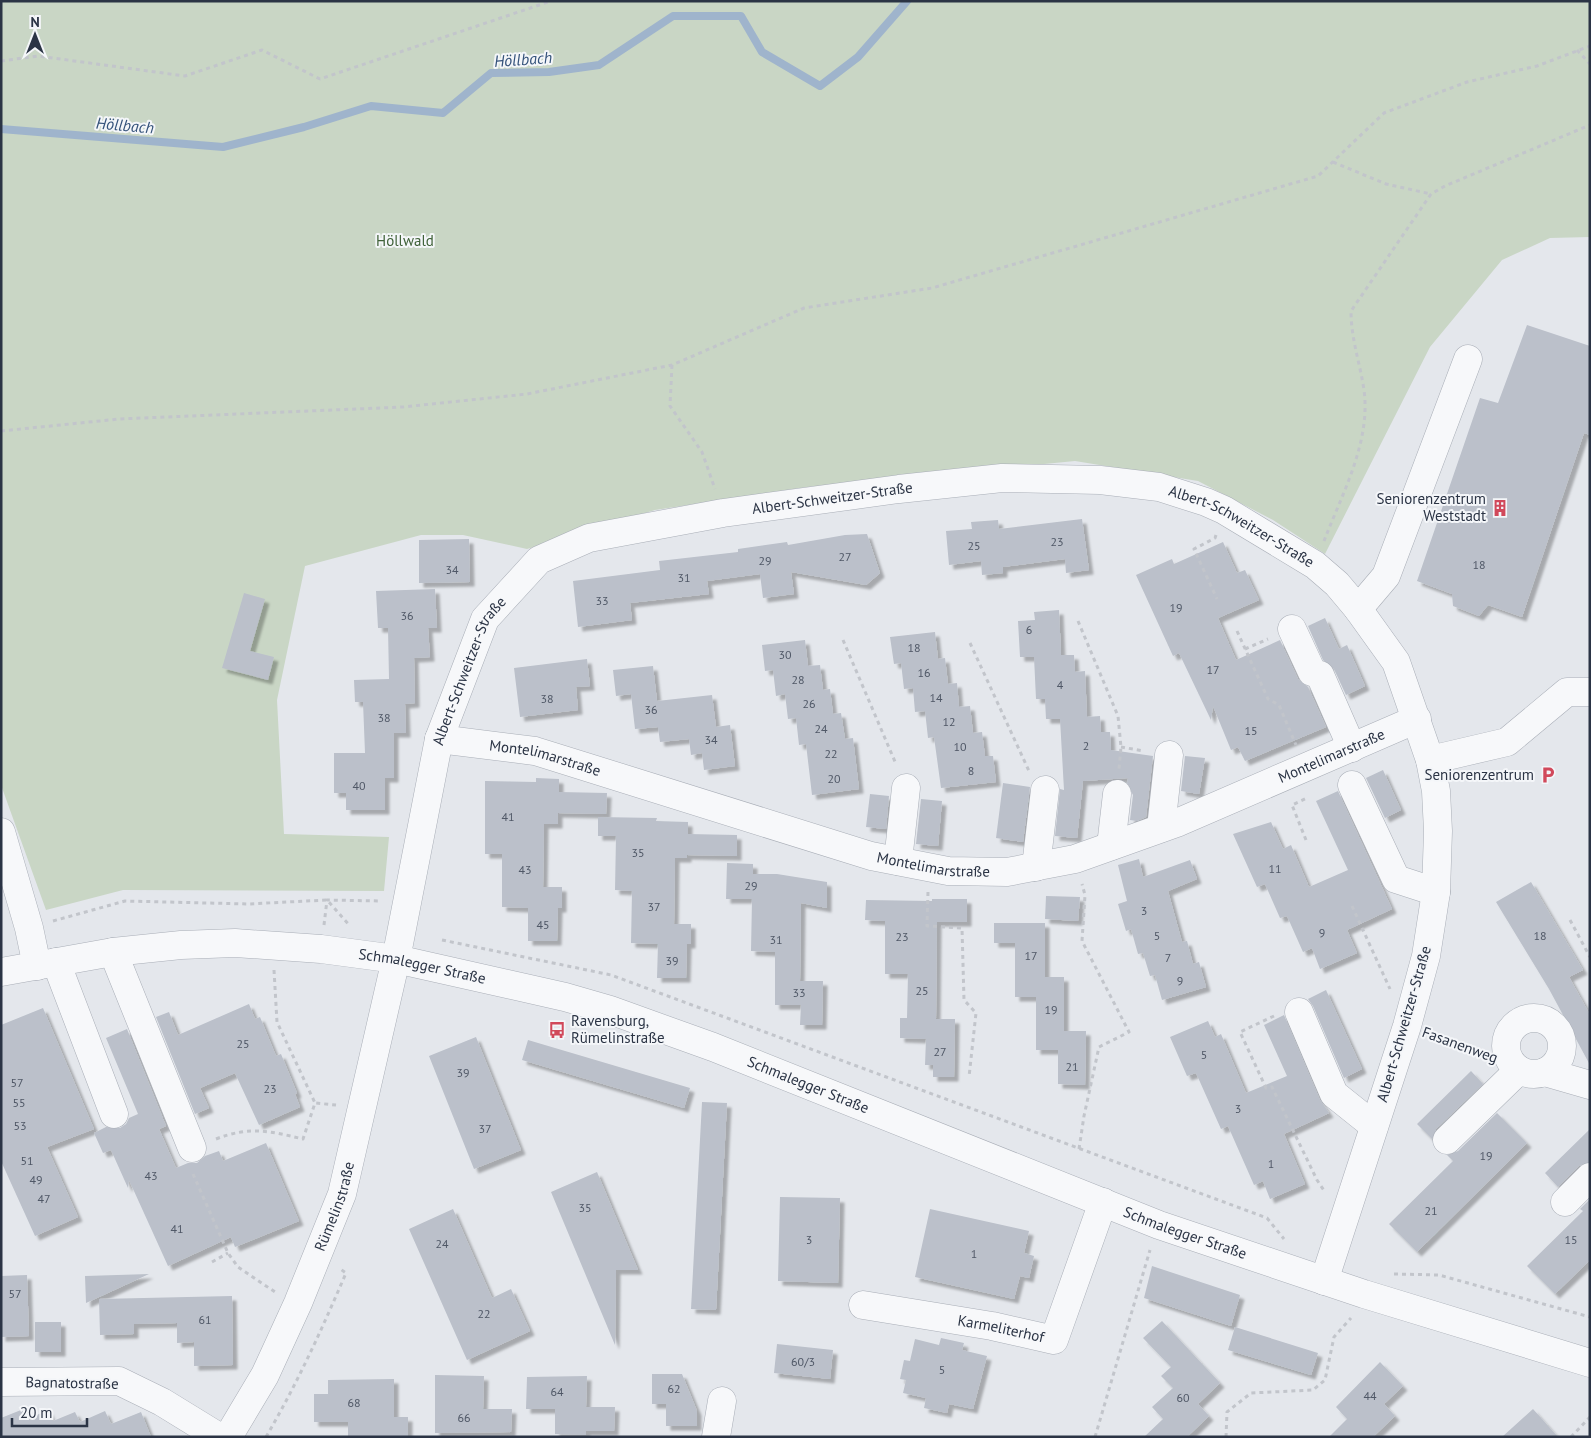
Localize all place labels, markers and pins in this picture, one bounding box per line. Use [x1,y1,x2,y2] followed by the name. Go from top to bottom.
[1376,489,1486,525] place label: Seniorenzentrum Weststadt
[1490,498,1510,518] building icon: Seniorenzentrum Weststadt
[1424,765,1534,784] place label: Seniorenzentrum
[1538,765,1558,785] parking icon: Seniorenzentrum
[571,1011,665,1047] place label: Ravensburg, Rümelinstraße
[547,1020,567,1040] bus stop icon: Ravensburg, Rümelinstraße

